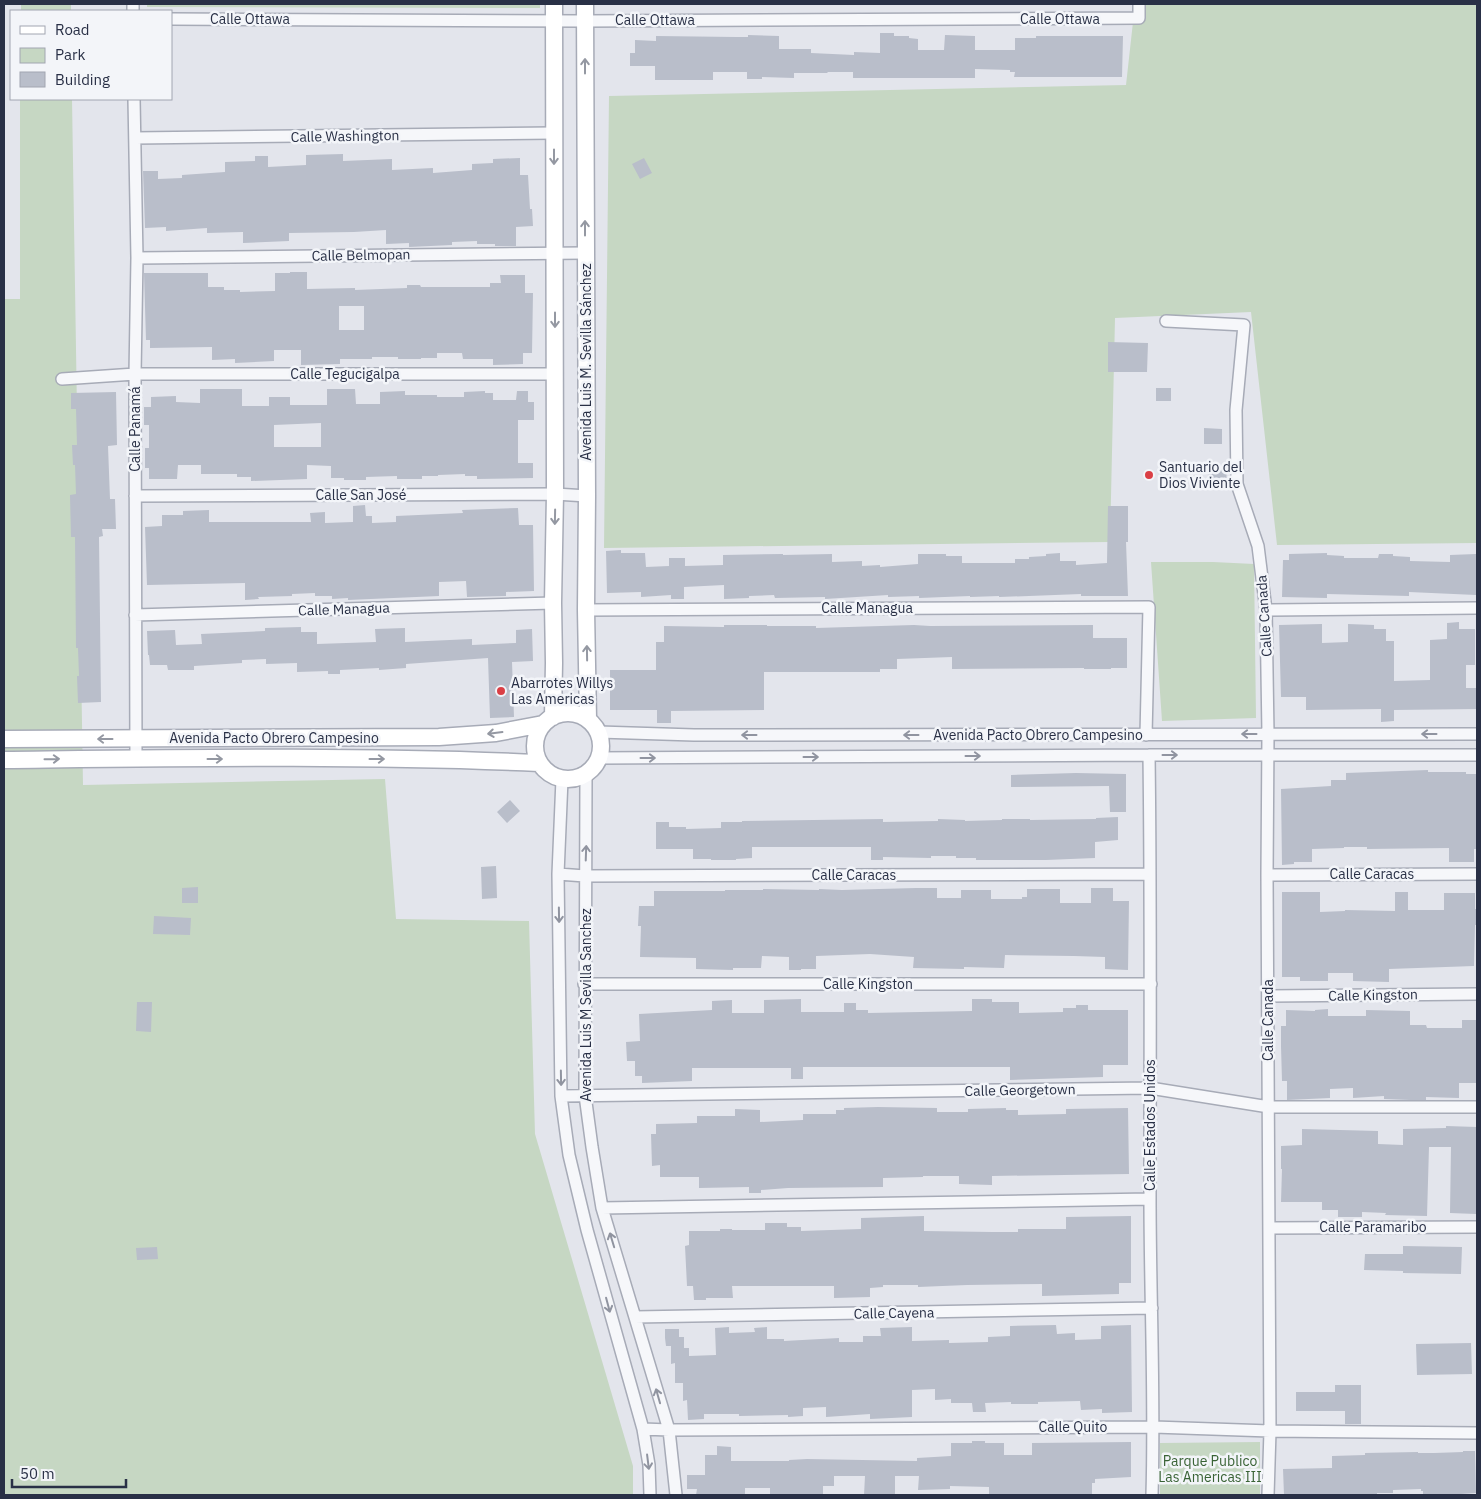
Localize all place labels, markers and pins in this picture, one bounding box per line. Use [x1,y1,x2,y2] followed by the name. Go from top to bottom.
[1159,458,1242,492] place label: Santuario del Dios Viviente
[1143,469,1155,481] marker: Santuario del Dios Viviente
[511,674,614,708] place label: Abarrotes Willys Las Americas
[495,685,507,697] marker: Abarrotes Willys Las Americas

